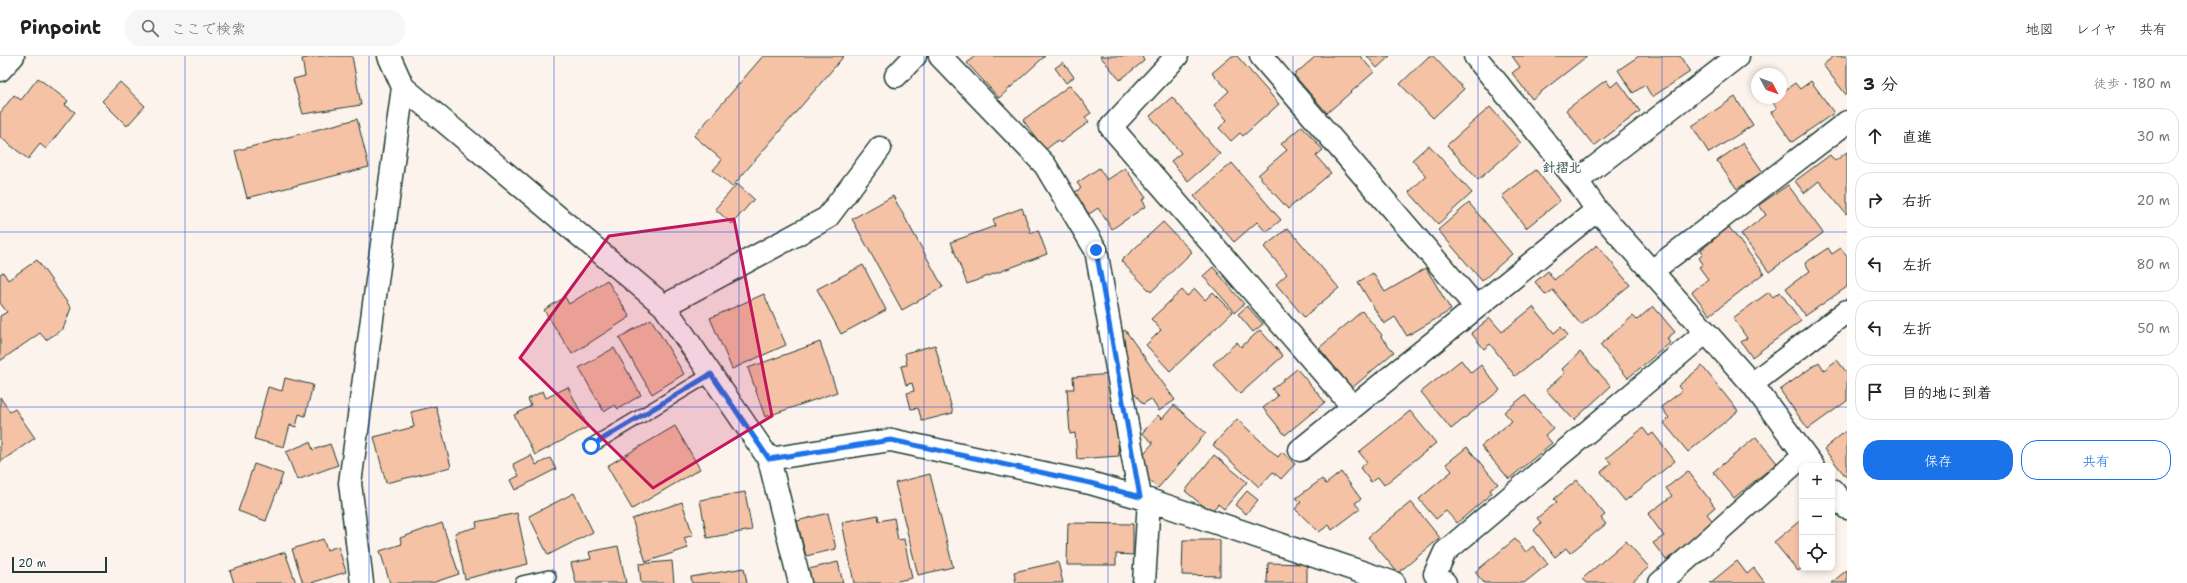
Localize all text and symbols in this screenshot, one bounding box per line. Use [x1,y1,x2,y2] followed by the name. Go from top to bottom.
[125,10,405,46] search box
[20,15,101,40] text: Pinpoint
[139,17,161,39] icon: search
[171,19,246,39] text: ここで検索
[2026,20,2054,38] text: 地図
[2076,20,2117,38] text: レイヤ
[2139,20,2167,38] text: 共有
[1751,68,1787,104] north arrow
[1863,73,1898,95] text: 3 分
[2094,75,2171,92] text: 徒歩 · 180 m
[1864,125,1886,147] icon: ahead
[1902,127,1932,147] text: 直進
[2136,128,2170,145] text: 30 m
[1542,159,1582,176] district label: 針摺北
[1864,189,1886,211] icon: right
[1902,191,1932,211] text: 右折
[2137,192,2170,209] text: 20 m
[1087,241,1105,259] route end
[1864,253,1886,275] icon: left
[1902,255,1932,275] text: 左折
[2136,256,2170,273] text: 80 m
[1864,317,1886,339] icon: left
[1902,319,1932,339] text: 左折
[2137,320,2170,337] text: 50 m
[1864,381,1886,403] icon: arrive
[1902,383,1992,403] text: 目的地に到着
[582,437,600,455] route start
[1863,440,2013,480] button: 保存
[2021,440,2171,480] button: 共有
[1799,463,1835,571] map controls
[1799,463,1835,499] button: +
[1799,499,1835,535] button: −
[1799,535,1835,571] button: locate
[12,555,107,574] scale bar
[18,556,46,571] text: 20 m

